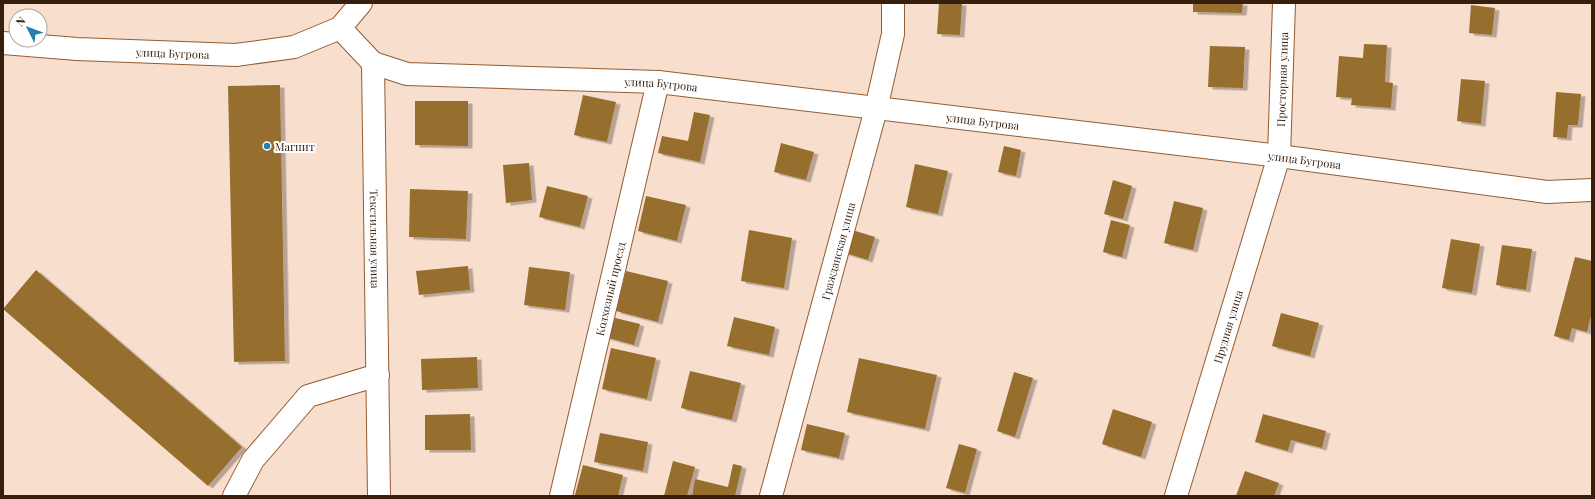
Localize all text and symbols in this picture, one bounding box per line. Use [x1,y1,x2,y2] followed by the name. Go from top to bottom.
[8,8,48,48] north arrow
[12,13,28,29] text: N
[1272,31,1291,127] street label: Просторная улица
[135,44,210,62] street label: улица Бугрова
[623,73,699,94] street label: улица Бугрова
[944,109,1021,133] street label: улица Бугрова
[275,139,315,154] place label: Магнит
[262,141,272,151] marker: Магнит
[1266,147,1342,172] street label: улица Бугрова
[367,189,384,289] street label: Текстильная улица
[817,200,858,301] street label: Гражданская улица
[591,240,628,337] street label: Колхозный проезд
[1209,288,1246,365] street label: Прудная улица

